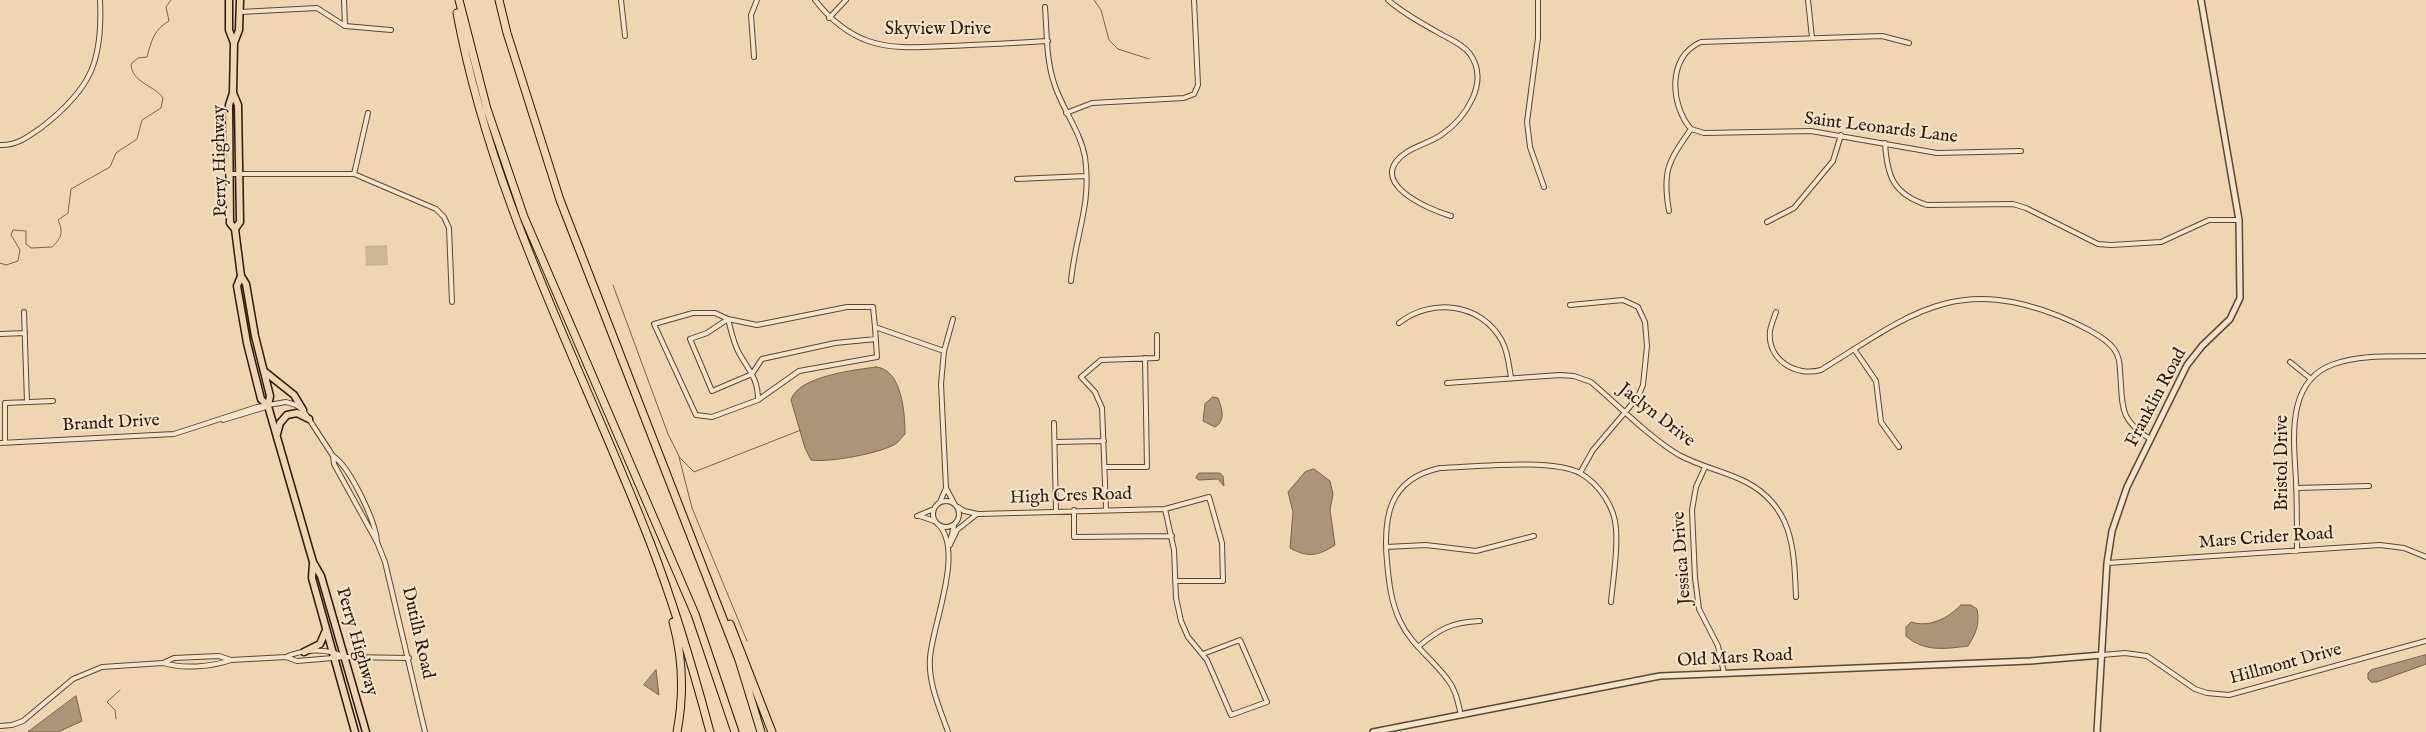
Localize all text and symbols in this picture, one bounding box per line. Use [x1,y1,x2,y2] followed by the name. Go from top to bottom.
[885,19,991,41] street label: Skyview Drive
[209,105,233,217] street label: Perry Highway
[1803,109,1959,149] street label: Saint Leonards Lane
[2122,345,2192,451] street label: Franklin Road
[1613,379,1699,453] street label: Jaclyn Drive
[62,411,160,437] street label: Brandt Drive
[2272,415,2294,511] street label: Bristol Drive
[1010,484,1132,510] street label: High Cres Road
[1669,510,1697,606] street label: Jessica Drive
[2198,524,2334,554] street label: Mars Crider Road
[330,585,382,699] street label: Perry Highway
[396,585,438,681] street label: Dutilh Road
[2228,640,2344,690] street label: Hillmont Drive
[1677,645,1793,673] street label: Old Mars Road

